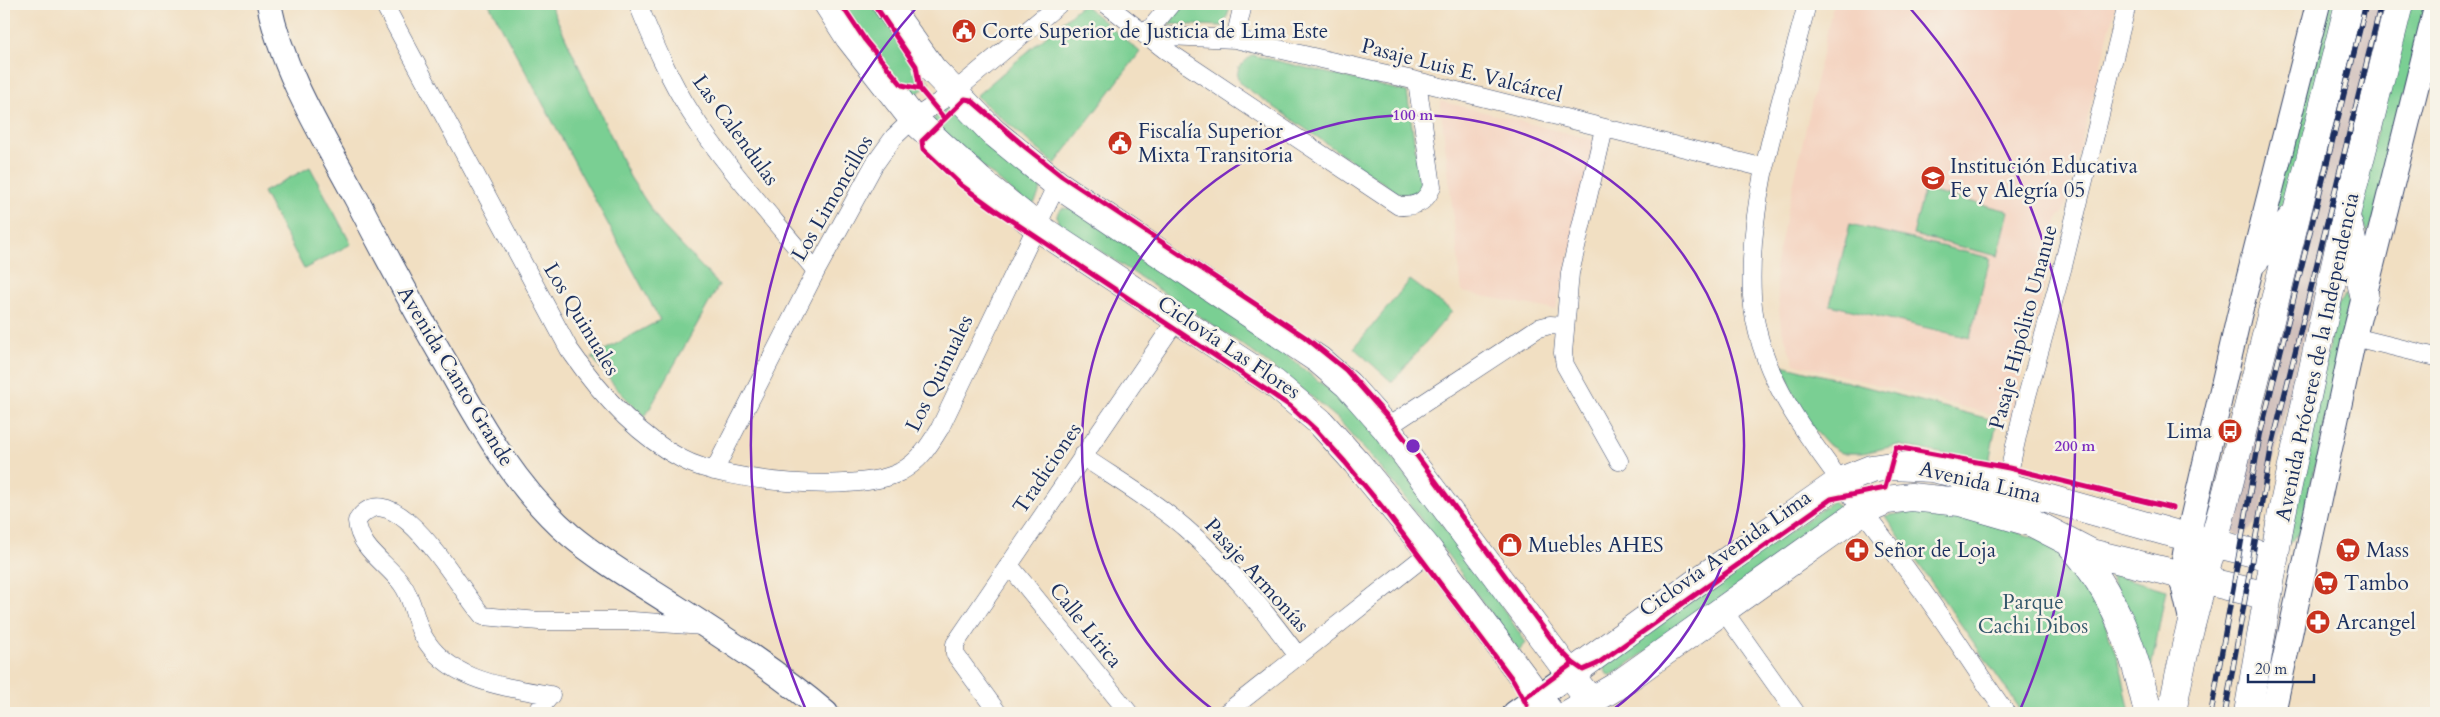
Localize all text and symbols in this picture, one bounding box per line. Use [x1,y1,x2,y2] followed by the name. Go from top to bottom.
[982,17,1328,46] place label: Corte Superior de Justicia de Lima Este
[951,18,977,44] public building icon: Corte Superior de Justicia de Lima Este
[1358,31,1565,109] street label: Pasaje Luis E. Valcárcel
[685,69,786,192] street label: Las Calendulas
[1393,105,1434,125] text: 100 m
[1138,117,1293,170] place label: Fiscalía Superior Mixta Transitoria
[785,130,880,267] street label: Los Limoncillos
[1107,130,1133,156] public building icon: Fiscalía Superior Mixta Transitoria
[1950,152,2138,205] place label: Institución Educativa Fe y Alegría 05
[1920,165,1946,191] school or university icon: Institución Educativa Fe y Alegría 05
[2268,190,2367,524] street label: Avenida Próceres de la Independencia
[1982,222,2065,433] street label: Pasaje Hipólito Unanue
[537,257,627,381] street label: Los Quinuales
[390,281,521,472] street label: Avenida Canto Grande
[1151,289,1306,406] street label: Ciclovía Las Flores
[899,310,980,437] street label: Los Quinuales
[1006,417,1089,520] street label: Tradiciones
[2167,417,2212,446] place label: Lima
[2217,418,2243,444] bus stop icon: Lima
[2055,436,2096,456] text: 200 m
[1404,437,1422,455] centre of rings
[1916,454,2044,511] street label: Avenida Lima
[1634,483,1817,624] street label: Ciclovía Avenida Lima
[1198,512,1316,639] street label: Pasaje Armonías
[1528,531,1664,560] place label: Muebles AHES
[1497,532,1523,558] shop icon: Muebles AHES
[1874,536,1996,565] place label: Señor de Loja
[2366,536,2409,565] place label: Mass
[1844,537,1870,563] pharmacy icon: Señor de Loja
[2335,537,2361,563] supermarket icon: Mass
[2344,569,2409,598] place label: Tambo
[2313,570,2339,596] supermarket icon: Tambo
[1042,577,1129,674] street label: Calle Lírica
[1978,588,2088,641] park label: Parque Cachi Dibos
[2336,608,2416,637] place label: Arcangel
[2305,609,2331,635] pharmacy icon: Arcangel
[2248,652,2314,684] scale bar
[2255,659,2287,679] text: 20 m

